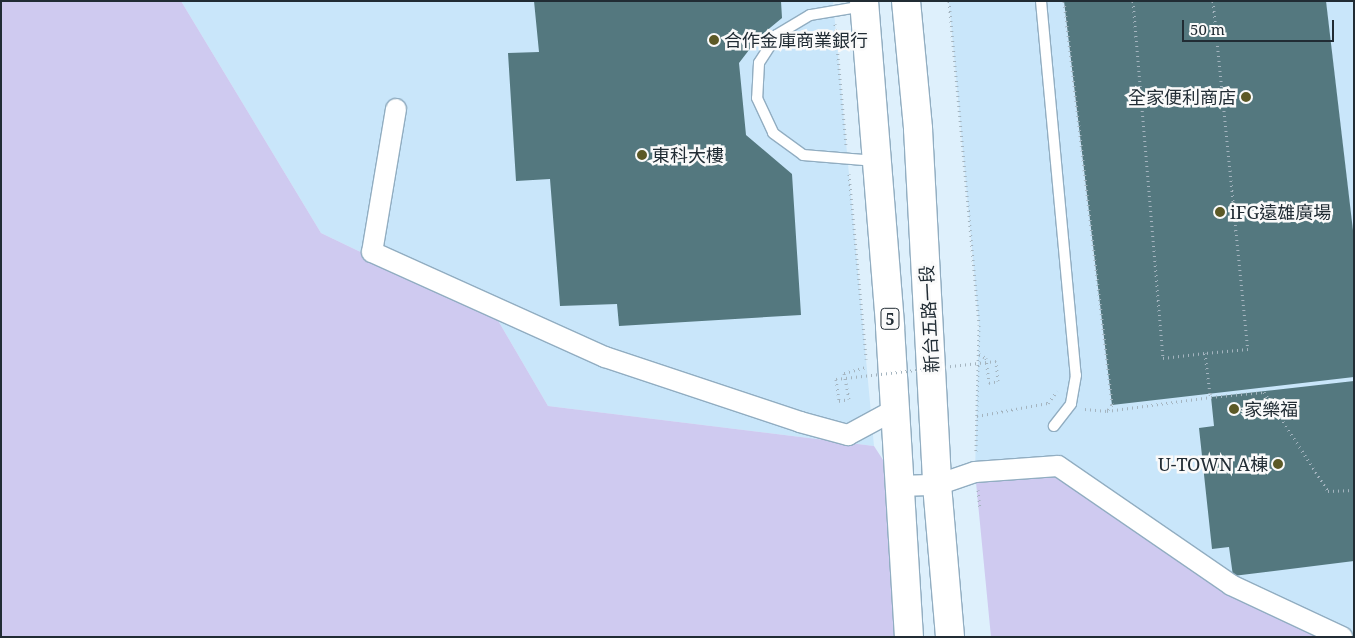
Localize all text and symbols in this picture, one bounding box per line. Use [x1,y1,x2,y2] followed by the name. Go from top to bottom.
[1185,10,1338,42] scale bar
[1190,19,1225,39] text: 50 m
[724,29,868,51] place label: 合作金庫商業銀行
[708,34,720,46] marker: 合作金庫商業銀行
[1128,86,1236,108] place label: 全家便利商店
[1240,91,1252,103] marker: 全家便利商店
[652,144,724,166] place label: 東科大樓
[636,149,648,161] marker: 東科大樓
[1230,201,1331,223] place label: iFG遠雄廣場
[1214,206,1226,218] marker: iFG遠雄廣場
[915,265,943,373] street label: 新台五路一段
[880,306,900,332] road number: 5
[1244,398,1298,420] place label: 家樂福
[1228,403,1240,415] marker: 家樂福
[1158,453,1268,475] place label: U-TOWN A棟
[1272,458,1284,470] marker: U-TOWN A棟

